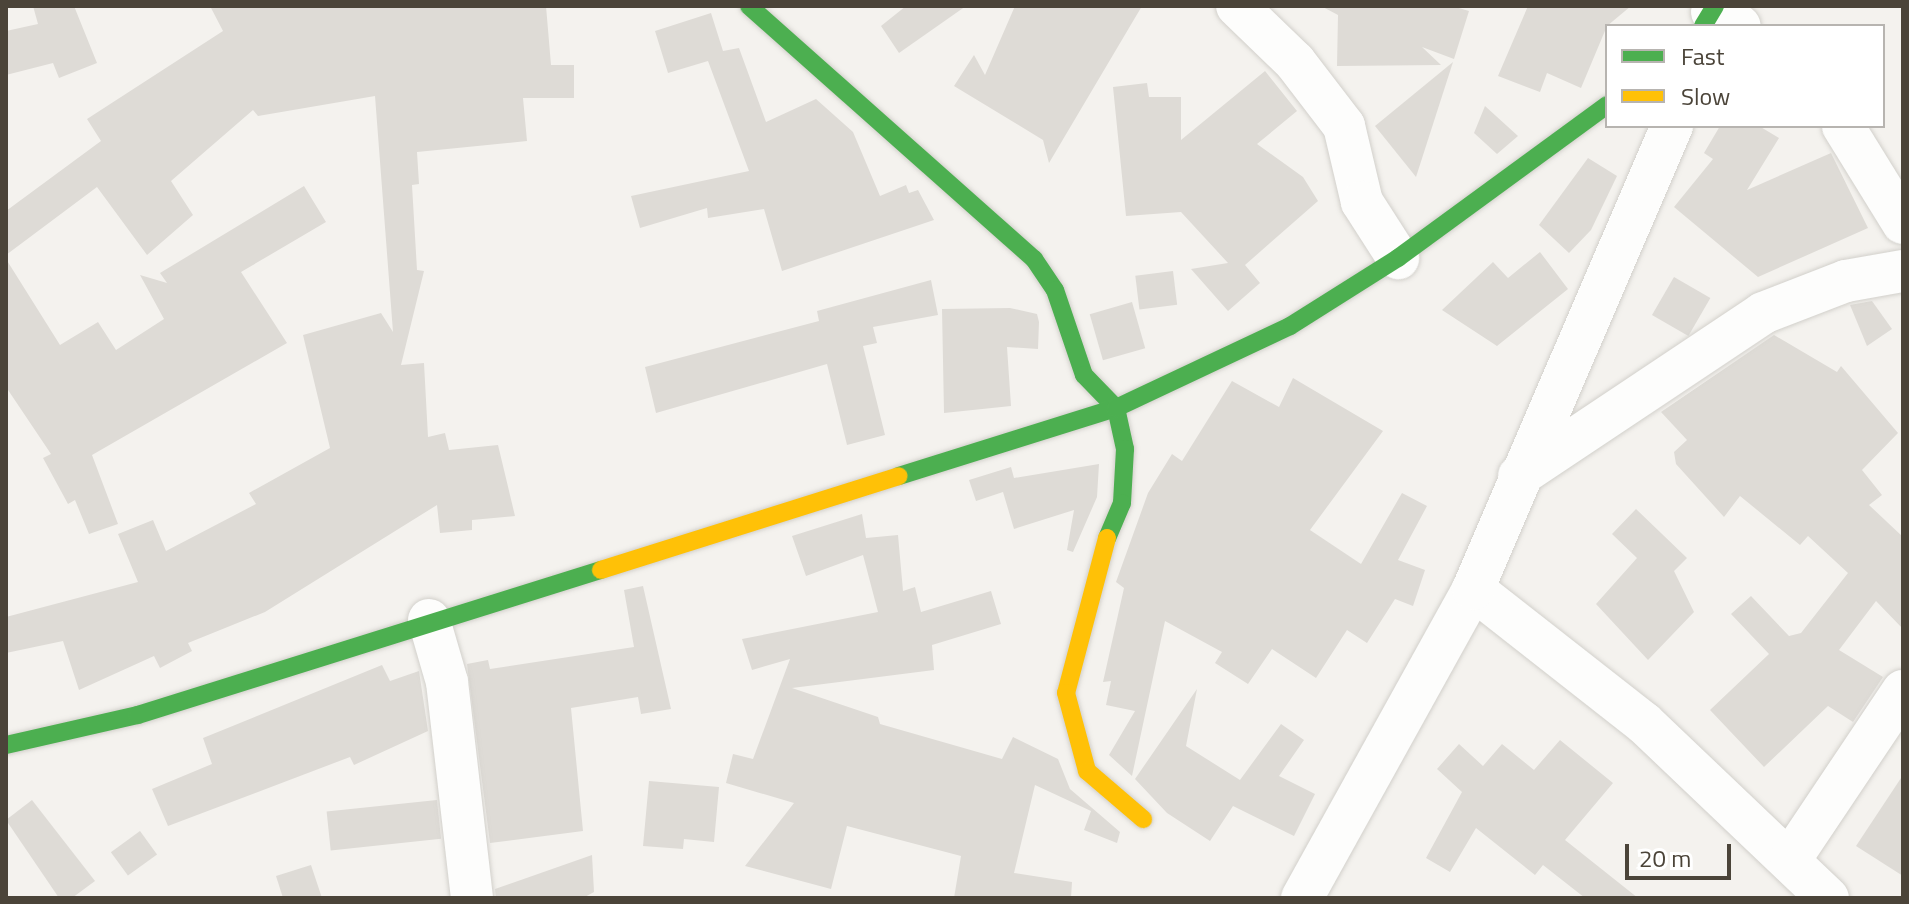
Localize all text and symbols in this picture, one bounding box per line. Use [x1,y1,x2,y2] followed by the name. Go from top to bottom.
[1605,24,1885,128] legend
[1681,38,1724,74] text: Fast
[1681,78,1730,114] text: Slow
[1629,828,1735,878] scale bar
[1639,840,1691,876] text: 20 m

